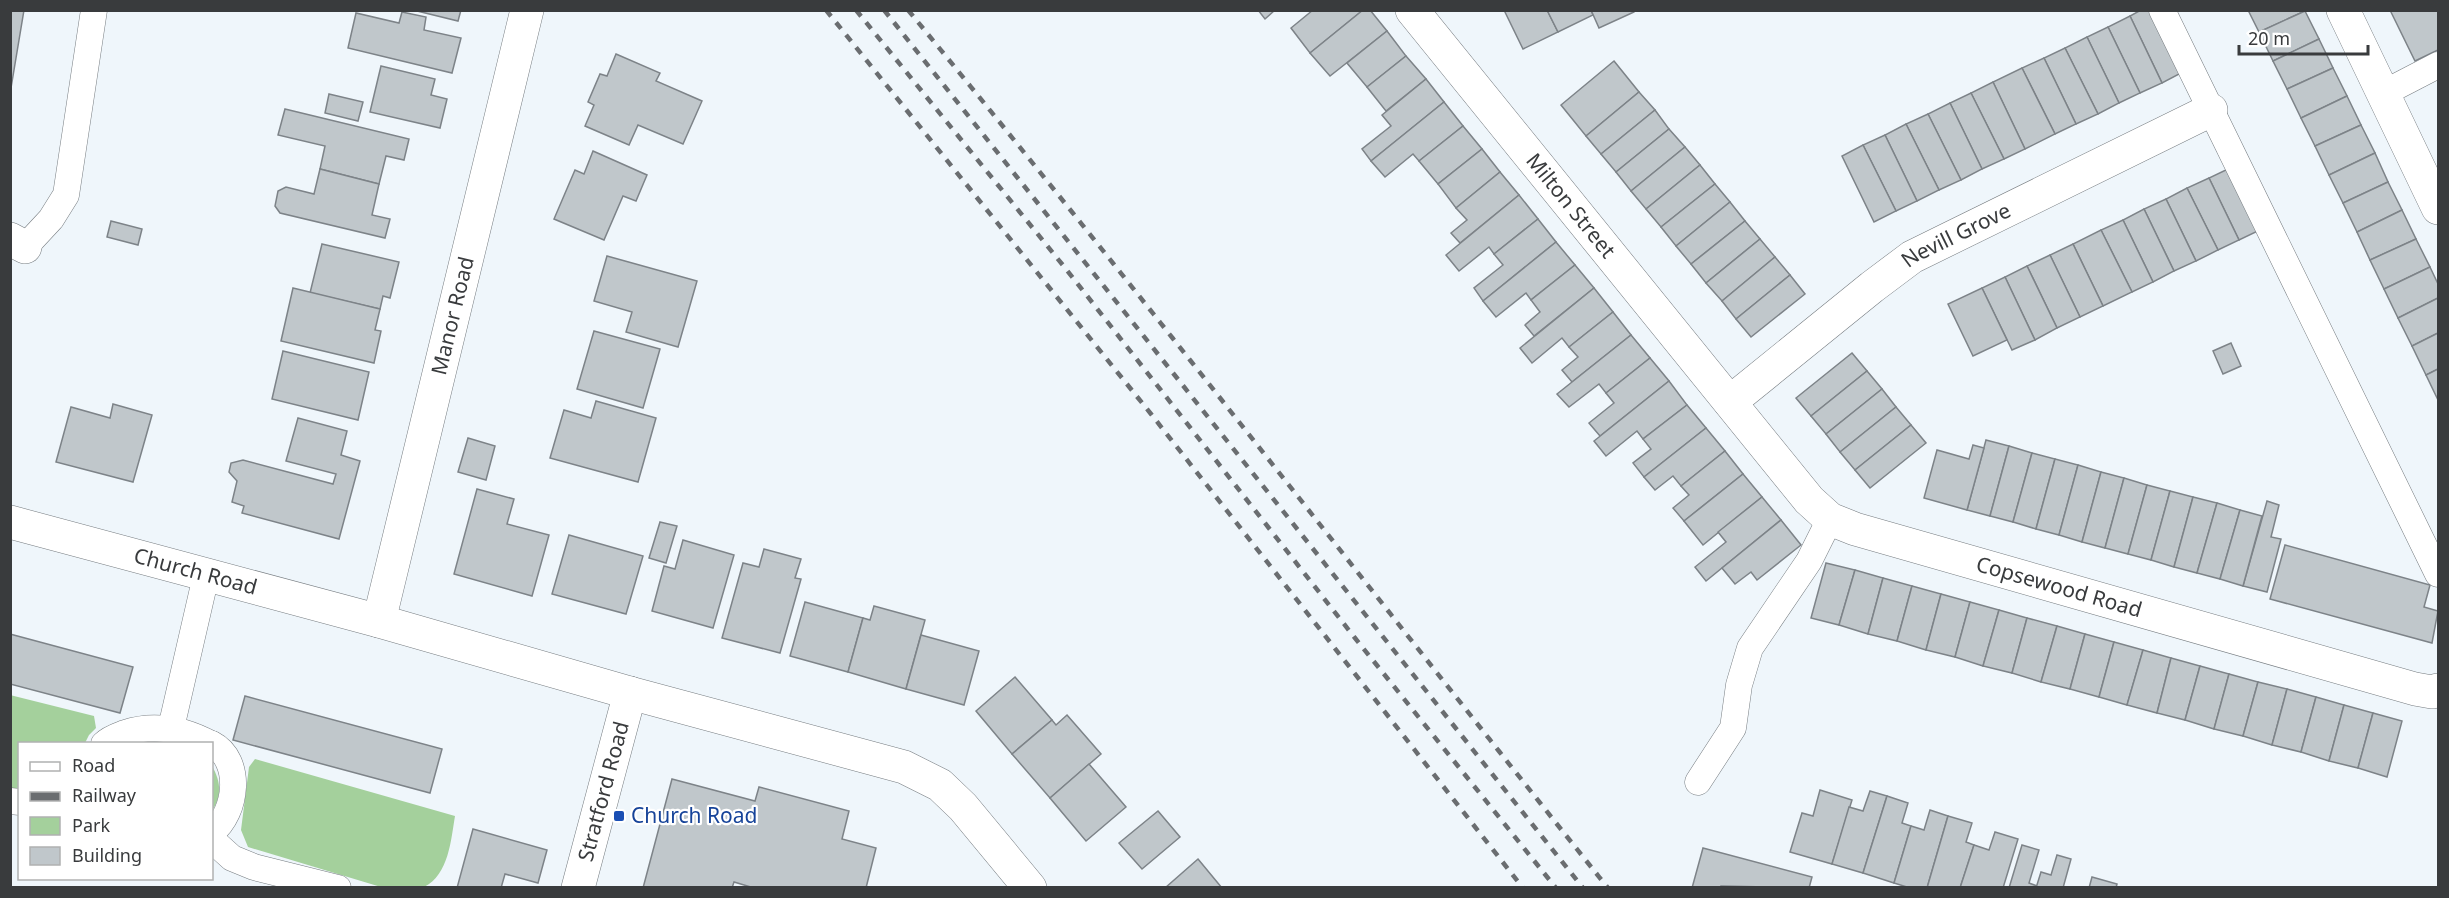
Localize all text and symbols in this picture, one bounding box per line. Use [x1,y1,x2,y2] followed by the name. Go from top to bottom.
[2239,18,2368,56] scale bar
[2248,26,2290,50] text: 20 m
[1520,147,1623,264] street label: Milton Street
[1895,196,2015,273] street label: Nevill Grove
[424,253,480,378] street label: Manor Road
[131,541,260,601] street label: Church Road
[1973,549,2145,623] street label: Copsewood Road
[571,718,635,864] street label: Stratford Road
[18,742,213,880] legend
[72,753,115,777] text: Road
[72,783,137,807] text: Railway
[631,801,757,829] place label: Church Road
[612,809,626,823] marker: Church Road
[72,813,110,837] text: Park
[72,843,142,867] text: Building

